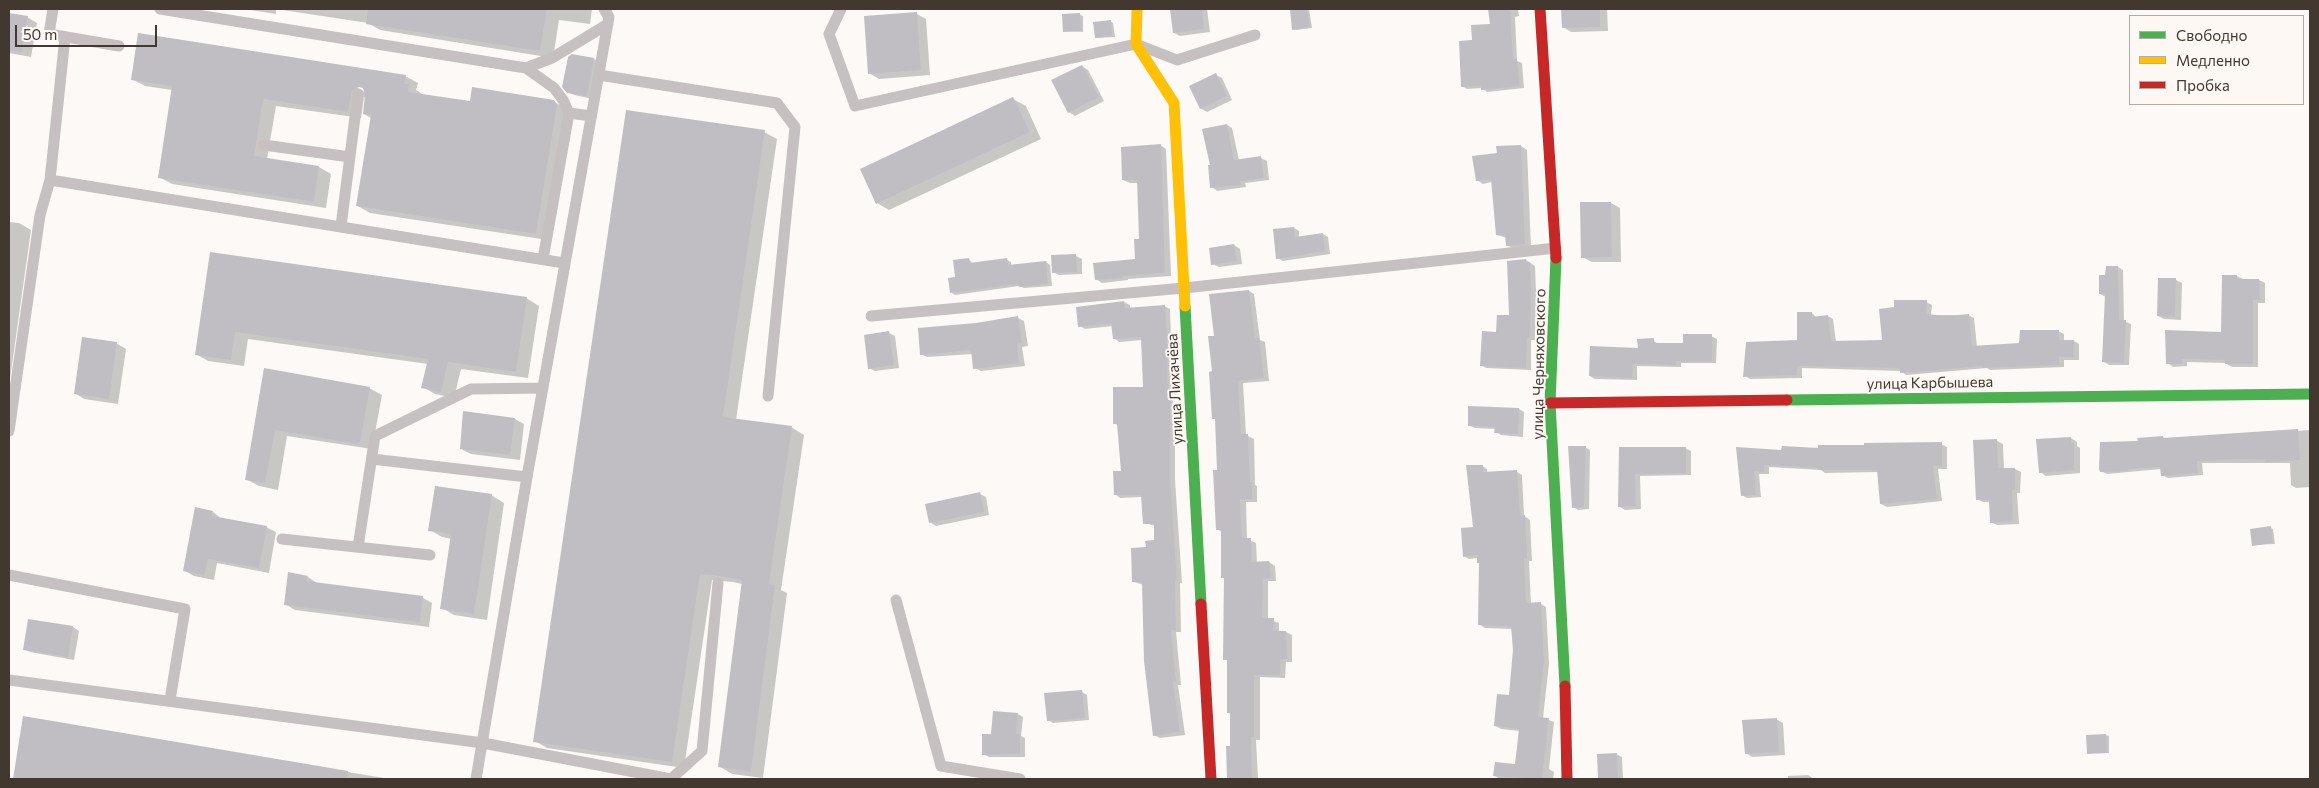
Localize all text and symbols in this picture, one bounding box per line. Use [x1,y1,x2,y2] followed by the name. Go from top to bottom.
[18,15,160,47] scale bar
[2129,15,2304,105] legend
[23,25,57,43] text: 50 m
[2176,26,2247,44] text: Свободно
[2176,51,2250,69] text: Медленно
[2176,76,2230,94] text: Пробка
[1529,288,1549,440] street label: улица Черняховского
[1163,333,1187,445] street label: улица Лихачёва
[1867,373,1993,393] street label: улица Карбышева

